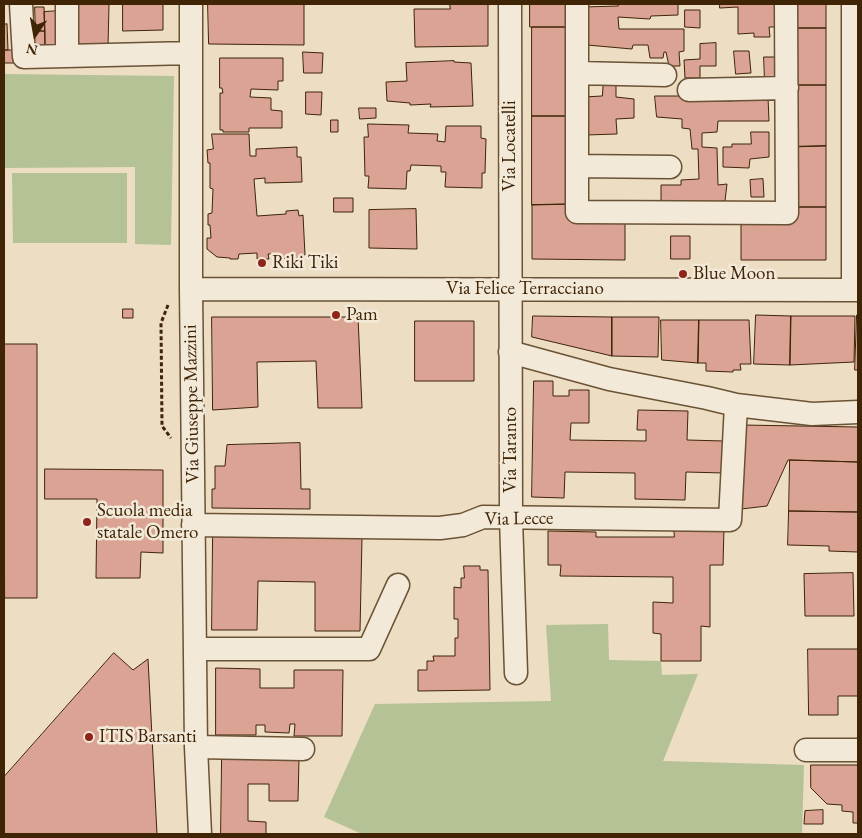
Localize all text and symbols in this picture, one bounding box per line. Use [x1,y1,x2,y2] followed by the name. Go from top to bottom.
[10,10,60,60] north arrow
[24,40,39,60] text: N
[499,100,521,192] street label: Via Locatelli
[272,252,339,274] place label: Riki Tiki
[256,257,268,269] marker: Riki Tiki
[693,263,776,285] place label: Blue Moon
[677,268,689,280] marker: Blue Moon
[446,278,604,300] street label: Via Felice Terracciano
[346,304,378,326] place label: Pam
[330,309,342,321] marker: Pam
[179,324,205,484] street label: Via Giuseppe Mazzini
[500,407,522,493] street label: Via Taranto
[97,500,198,544] place label: Scuola media statale Omero
[484,507,554,531] street label: Via Lecce
[81,516,93,528] marker: Scuola media statale Omero
[99,726,197,748] place label: ITIS Barsanti
[83,731,95,743] marker: ITIS Barsanti

